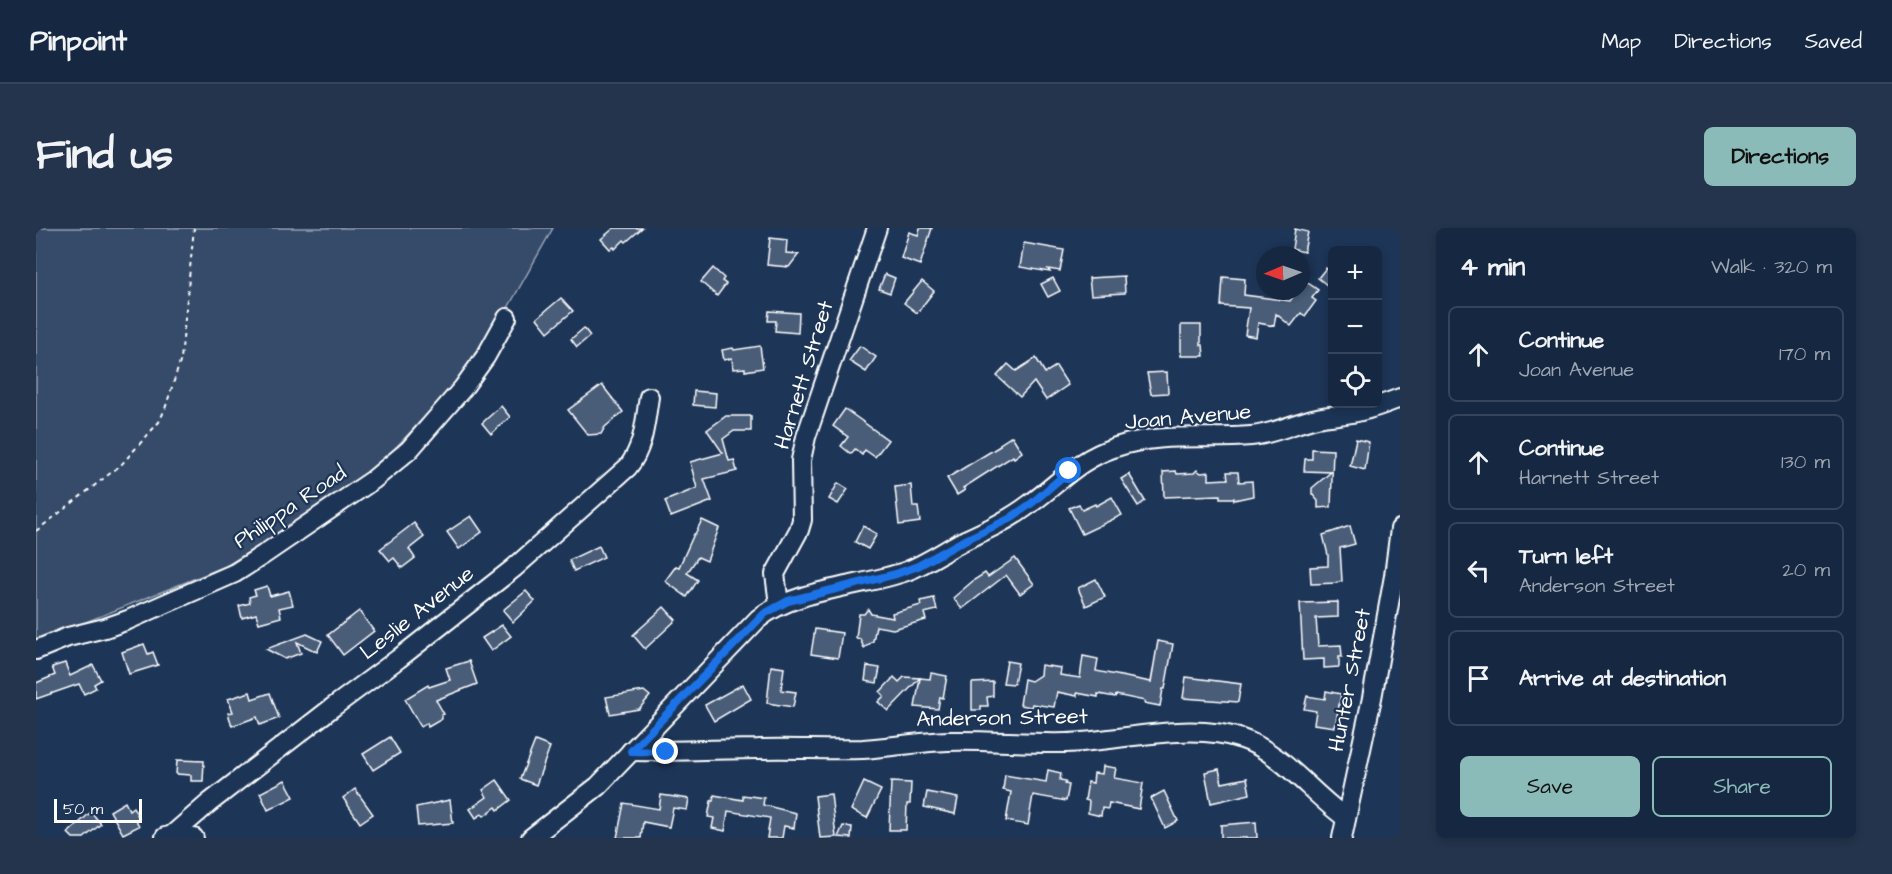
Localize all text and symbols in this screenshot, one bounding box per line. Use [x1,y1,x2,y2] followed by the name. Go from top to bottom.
[30,22,127,61] text: Pinpoint
[1601,27,1641,56] text: Map
[1674,27,1772,56] text: Directions
[1805,27,1862,56] text: Saved
[36,127,173,185] text: Find us
[1704,127,1856,186] button: Directions
[1256,246,1310,300] north arrow
[1328,246,1382,408] map controls
[1328,246,1382,300] button: +
[1460,249,1525,285] text: 4 min
[1711,253,1832,281] text: Walk · 320 m
[767,297,841,453] street label: Harnett Street
[1328,300,1382,354] button: −
[1519,325,1604,356] text: Continue
[1462,338,1495,371] icon: ahead
[1779,340,1830,368] text: 170 m
[1328,354,1382,408] button: locate
[1519,356,1634,384] text: Joan Avenue
[1124,396,1252,438] street label: Joan Avenue
[1519,433,1604,464] text: Continue
[1462,446,1495,479] icon: ahead
[1781,448,1830,476] text: 130 m
[1055,457,1081,483] route start
[227,458,353,556] street label: Philippa Road
[1519,464,1659,492] text: Harnett Street
[1519,541,1613,572] text: Turn left
[1462,554,1495,587] icon: left
[1782,556,1830,584] text: 20 m
[353,559,481,667] street label: Leslie Avenue
[1519,572,1675,600] text: Anderson Street
[1321,606,1379,754] street label: Hunter Street
[1462,662,1495,695] icon: arrive
[1519,663,1726,694] text: Arrive at destination
[916,701,1088,735] street label: Anderson Street
[652,738,678,764] route end
[1460,756,1640,817] button: Save
[1652,756,1832,817] button: Share
[54,796,142,824] scale bar
[63,798,103,820] text: 50 m

